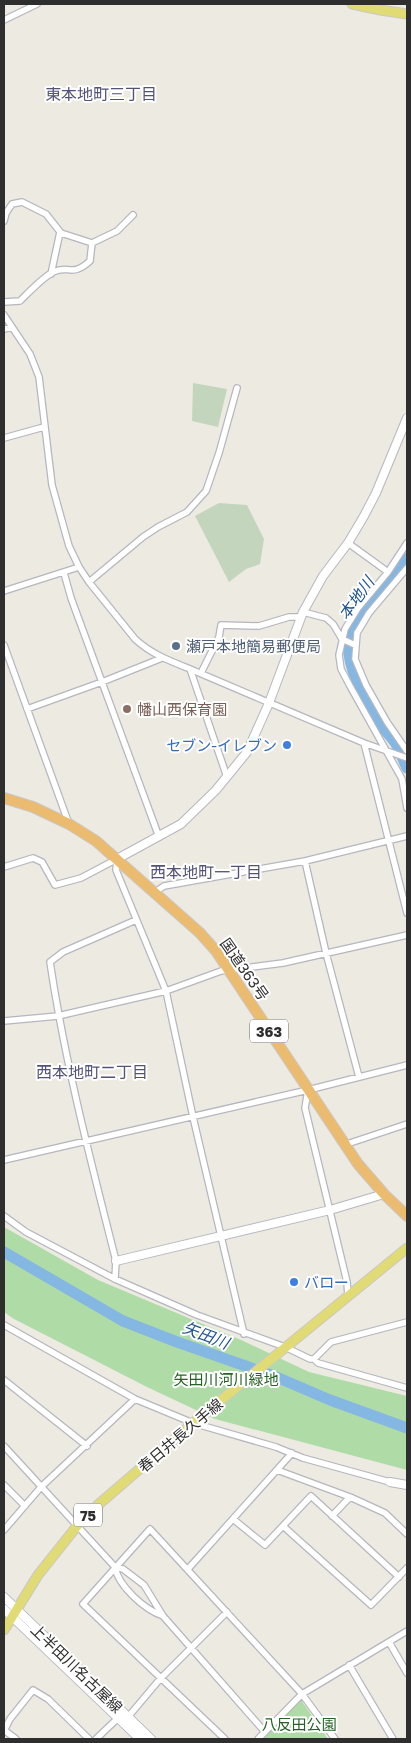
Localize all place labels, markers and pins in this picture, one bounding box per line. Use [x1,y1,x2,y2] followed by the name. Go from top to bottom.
[186,637,321,655] place label: 瀬戸本地簡易郵便局
[170,640,182,652] marker: 瀬戸本地簡易郵便局
[137,700,227,718] place label: 幡山西保育園
[121,703,133,715] marker: 幡山西保育園
[166,736,277,754] place label: セブン-イレブン
[281,739,293,751] marker: セブン-イレブン
[304,1273,349,1291] place label: バロー
[288,1276,300,1288] marker: バロー

